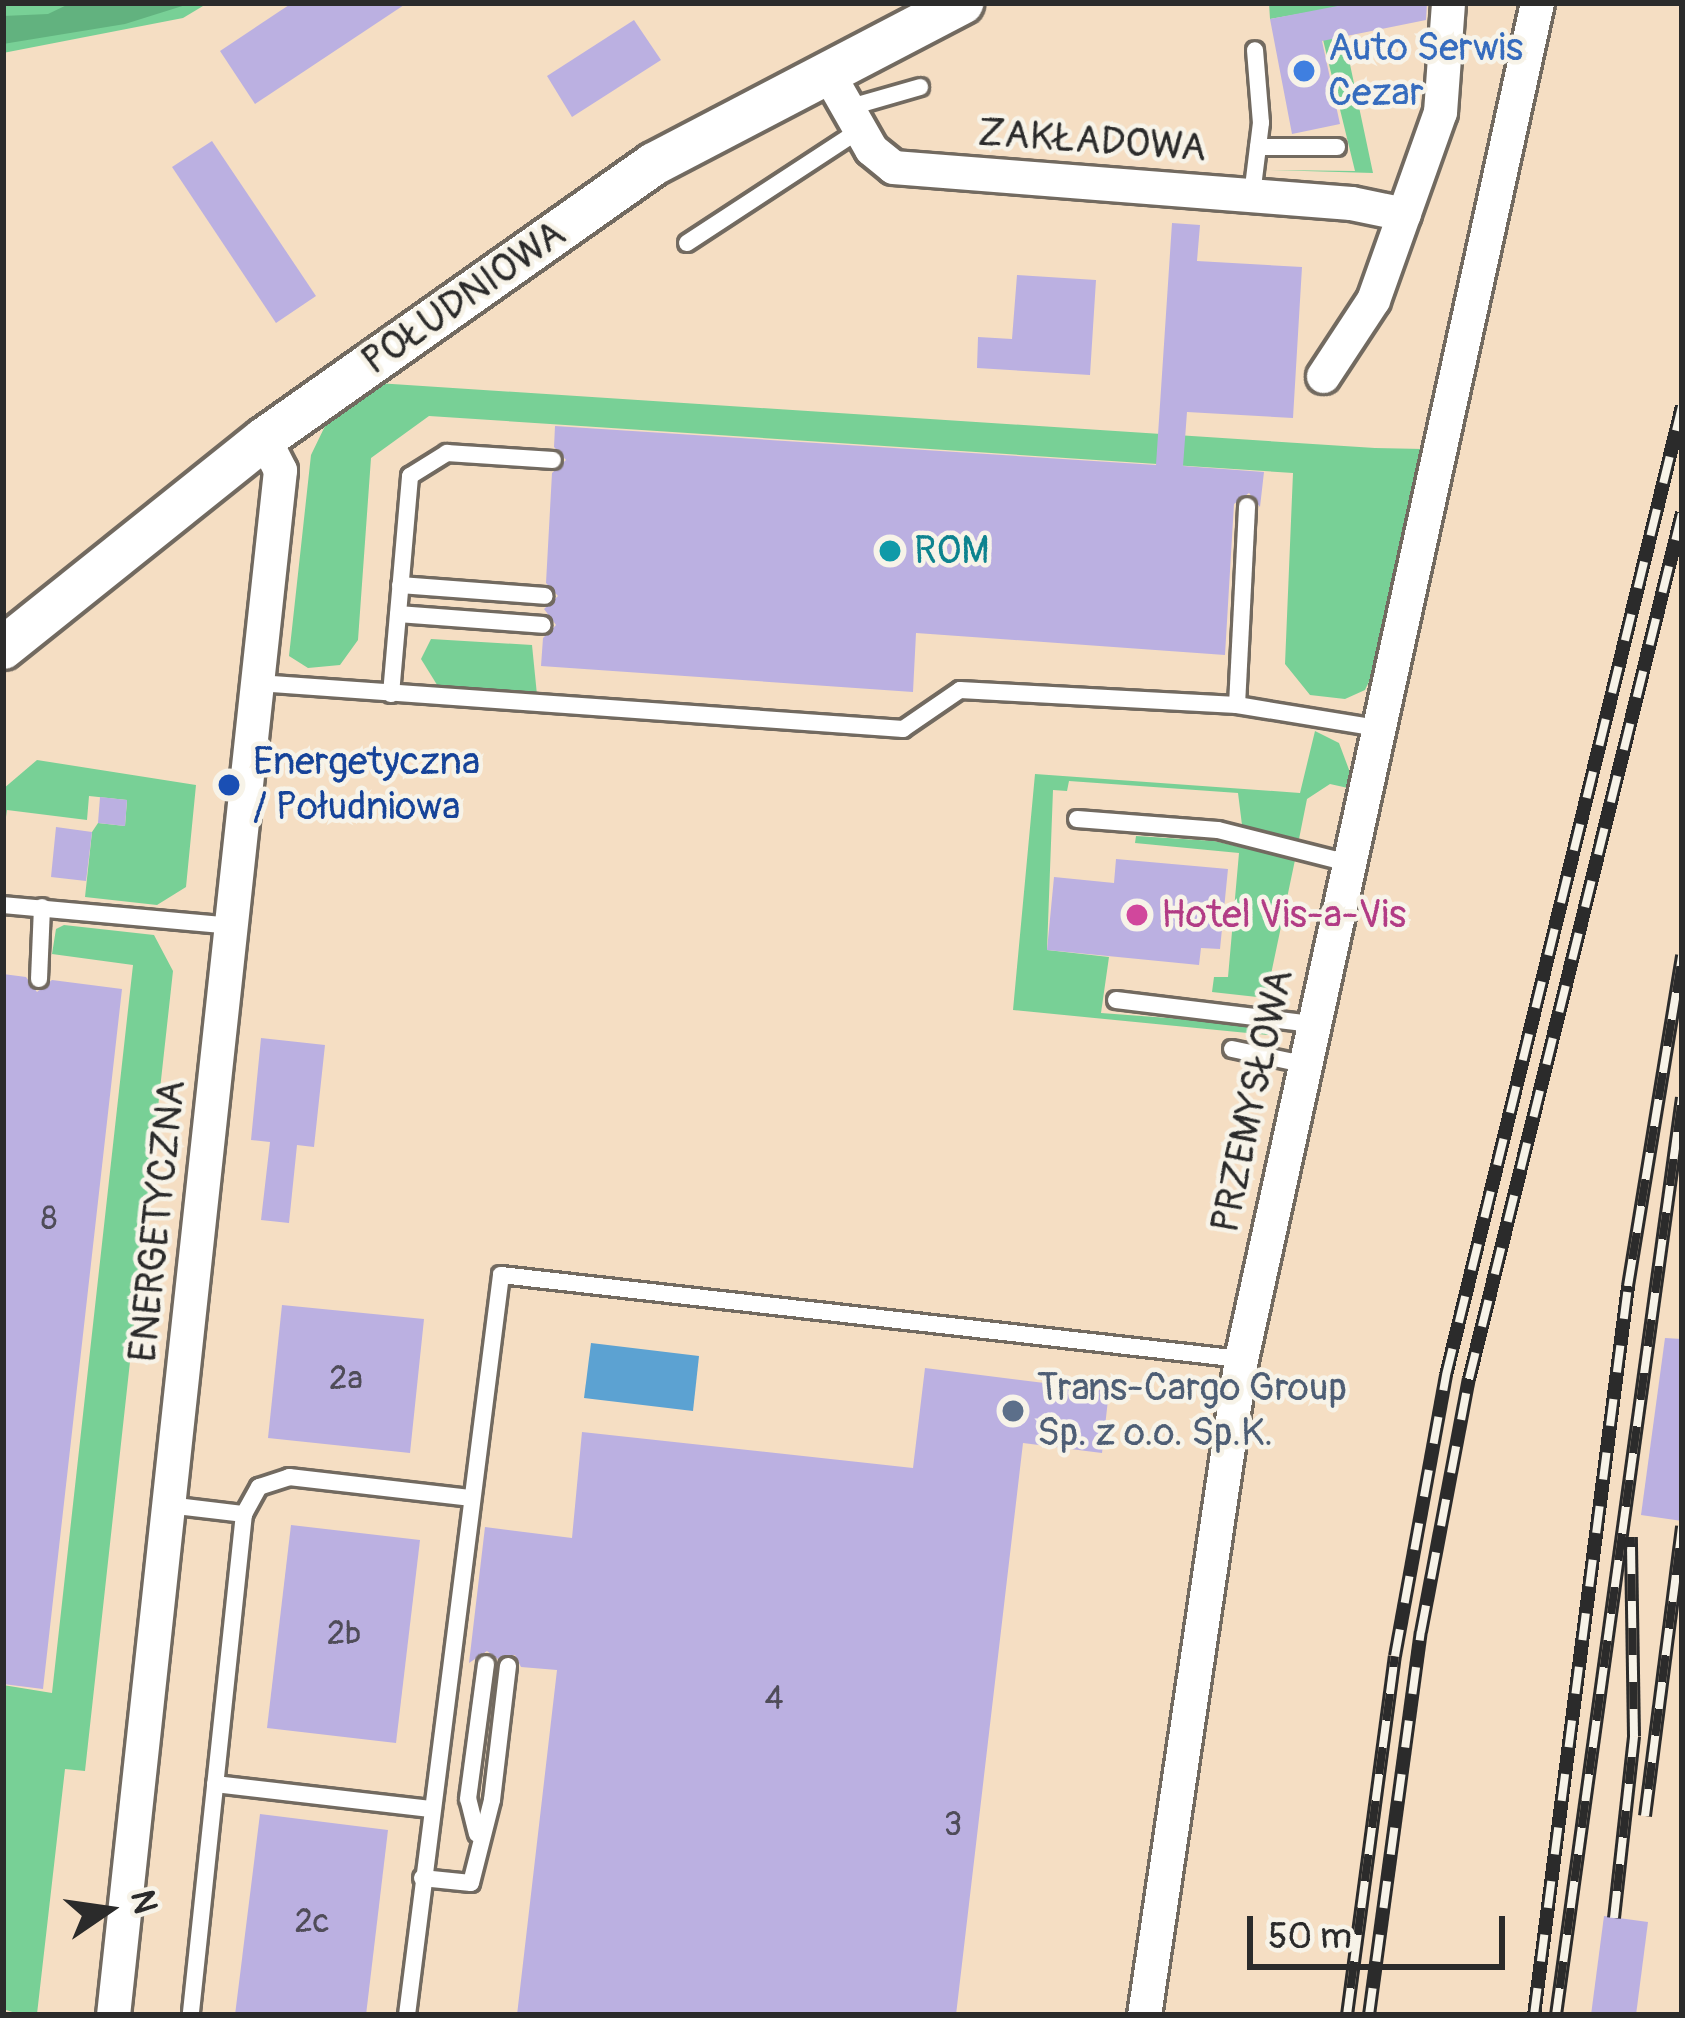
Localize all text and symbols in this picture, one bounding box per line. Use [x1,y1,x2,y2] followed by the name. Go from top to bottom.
[1328,26,1523,117] place label: Auto Serwis Cezar
[1291,58,1317,84] marker: Auto Serwis Cezar
[976,110,1208,172] street label: ZAKŁADOWA
[353,211,575,385] street label: POŁUDNIOWA
[914,528,989,574] place label: ROM
[877,538,903,564] marker: ROM
[253,740,480,831] place label: Energetyczna / Południowa
[216,772,242,798] marker: Energetyczna / Południowa
[1161,892,1406,938] place label: Hotel Vis-a-Vis
[1124,902,1150,928] marker: Hotel Vis-a-Vis
[1202,965,1304,1237] street label: PRZEMYSŁOWA
[120,1078,196,1364] street label: ENERGETYCZNA
[41,1199,57,1239] house number: 8
[329,1359,363,1399] house number: 2a
[1037,1366,1347,1457] place label: Trans-Cargo Group Sp. z o.o. Sp.K.
[1000,1398,1026,1424] marker: Trans-Cargo Group Sp. z o.o. Sp.K.
[327,1614,361,1654] house number: 2b
[764,1679,784,1719] house number: 4
[944,1805,962,1845] house number: 3
[48,1850,168,1970] north arrow
[121,1886,166,1917] text: N
[1253,1892,1511,1966] scale bar
[294,1902,330,1942] house number: 2c
[1268,1914,1352,1959] text: 50 m

